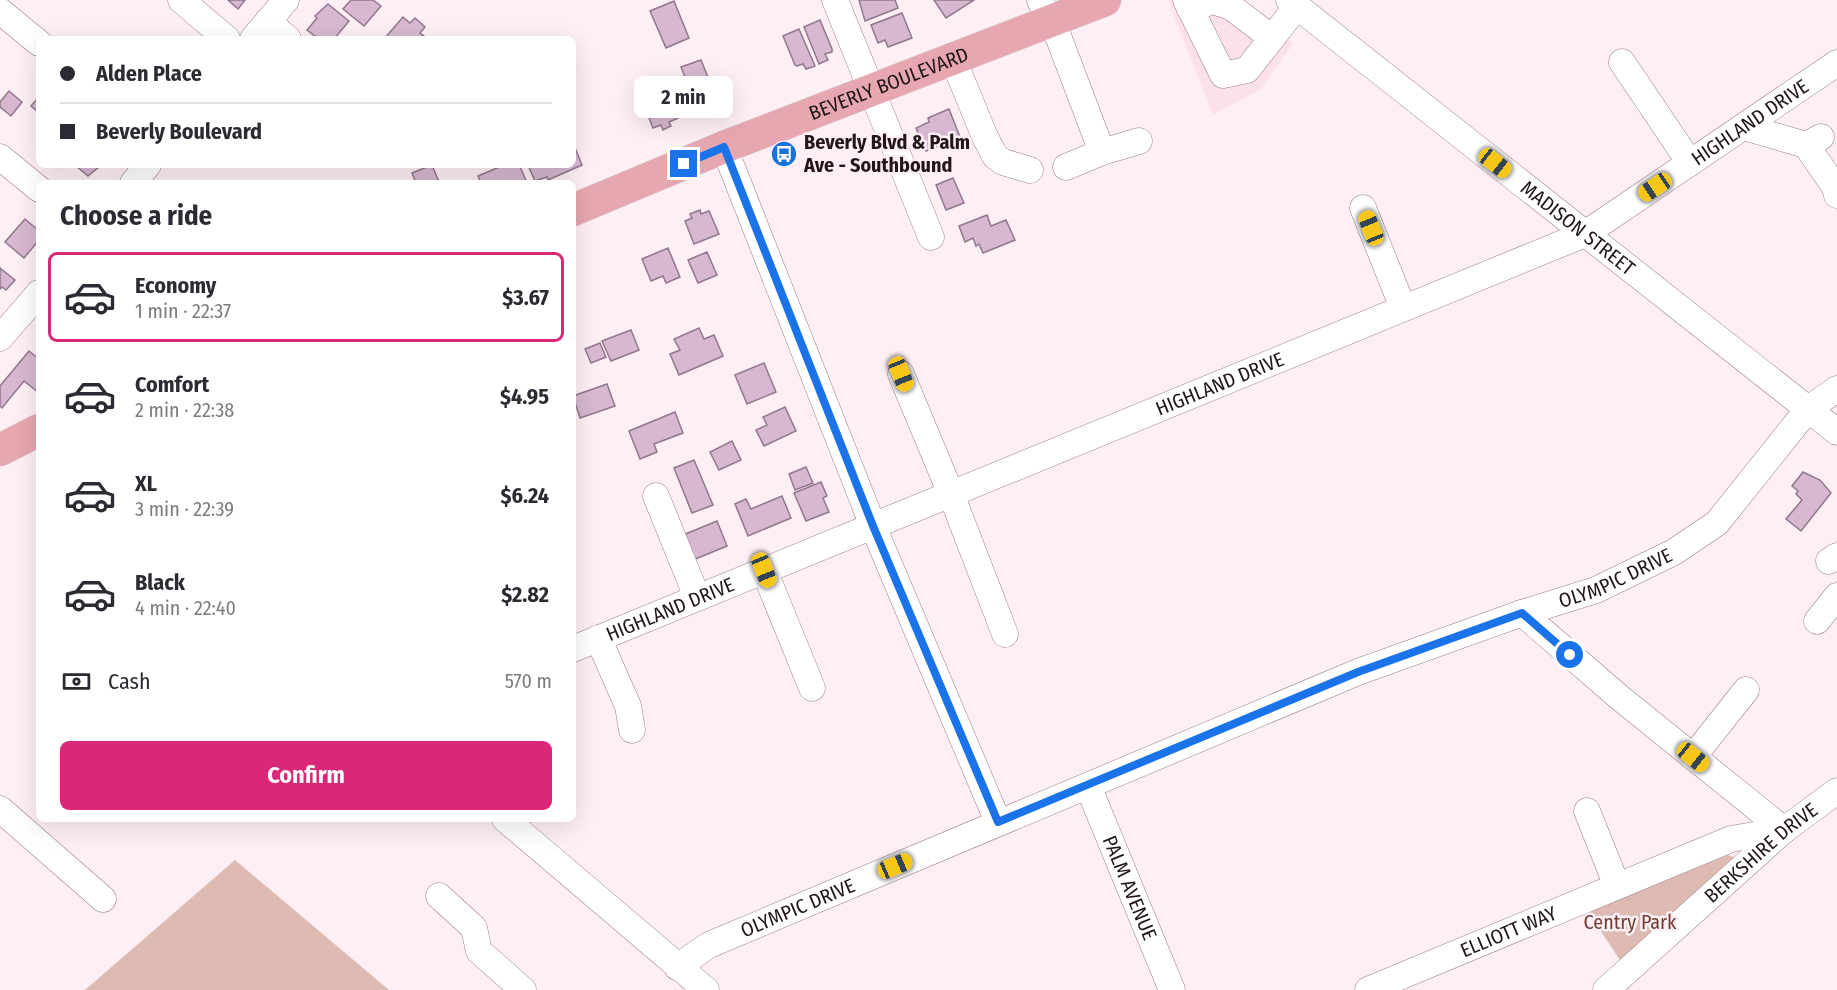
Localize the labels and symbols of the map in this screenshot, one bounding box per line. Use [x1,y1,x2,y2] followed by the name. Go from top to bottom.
[805,42,972,125] street label: BEVERLY BOULEVARD
[1687,74,1813,170] street label: HIGHLAND DRIVE
[634,77,734,119] callout: 2 min
[803,130,970,177] place label: Beverly Blvd & Palm Ave - Southbound
[769,139,799,169] bus stop icon: Beverly Blvd & Palm Ave - Southbound
[1475,145,1515,181] car
[670,150,697,177] route end
[1635,169,1675,205] car
[1516,175,1640,281] street label: MADISON STREET
[1356,208,1386,248] car
[1152,347,1287,421] street label: HIGHLAND DRIVE
[886,354,916,394] car
[1556,543,1676,613] street label: OLYMPIC DRIVE
[749,550,779,590] car
[603,572,738,646] street label: HIGHLAND DRIVE
[1556,641,1583,668] route start
[1673,739,1713,775] car
[1699,798,1822,908] street label: BERKSHIRE DRIVE
[1098,832,1162,943] street label: PALM AVENUE
[875,851,915,881] car
[737,873,858,942] street label: OLYMPIC DRIVE
[1457,901,1560,962] street label: ELLIOTT WAY
[1584,910,1677,934] park label: Centry Park

